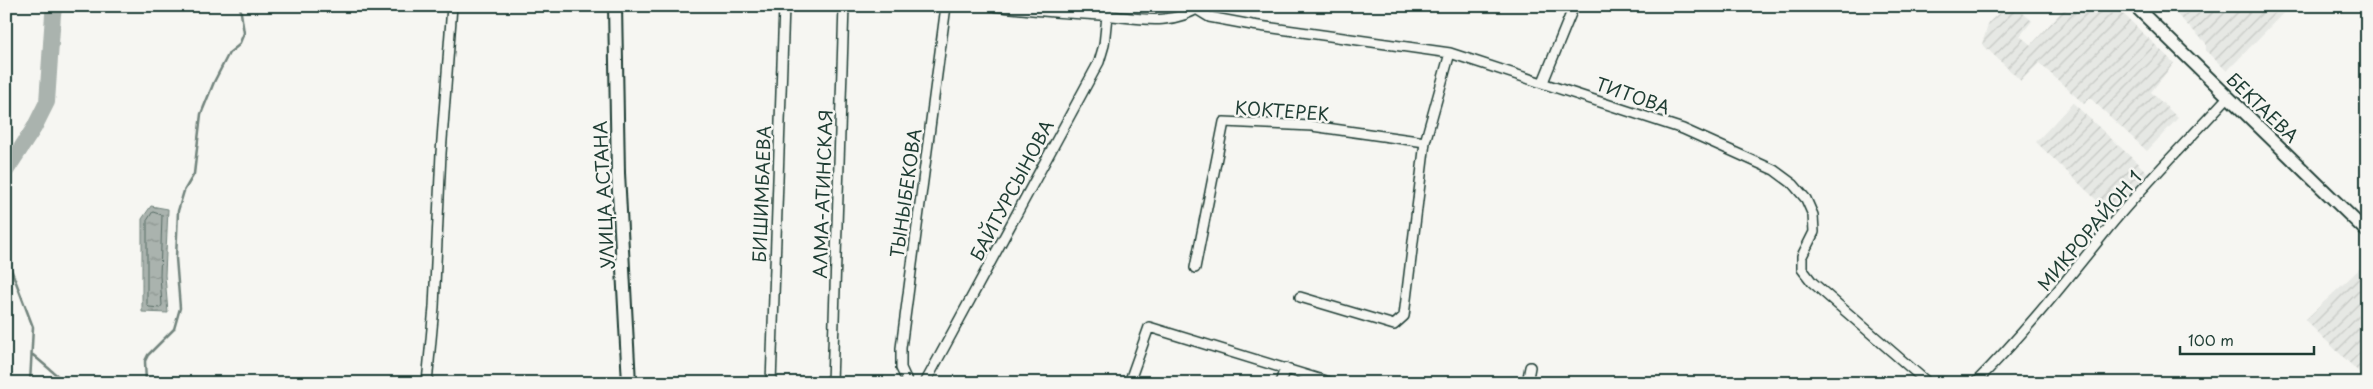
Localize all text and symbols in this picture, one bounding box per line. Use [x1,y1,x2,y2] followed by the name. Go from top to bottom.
[2221,66,2305,148] street label: БЕКТАЕВА
[1592,70,1674,120] street label: ТИТОВА
[1234,93,1330,127] street label: КОКТЕРЕК
[806,109,838,279] street label: АЛМА-АТИНСКАЯ
[962,115,1060,265] street label: БАЙТУРСЫНОВА
[586,120,620,270] street label: УЛИЦА АСТАНА
[745,125,777,263] street label: БИШИМБАЕВА
[883,127,927,259] street label: ТЫНЫБЕКОВА
[2030,164,2148,296] street label: МИКРОРАЙОН 1
[2180,324,2314,356] scale bar
[2188,328,2234,351] text: 100 m

